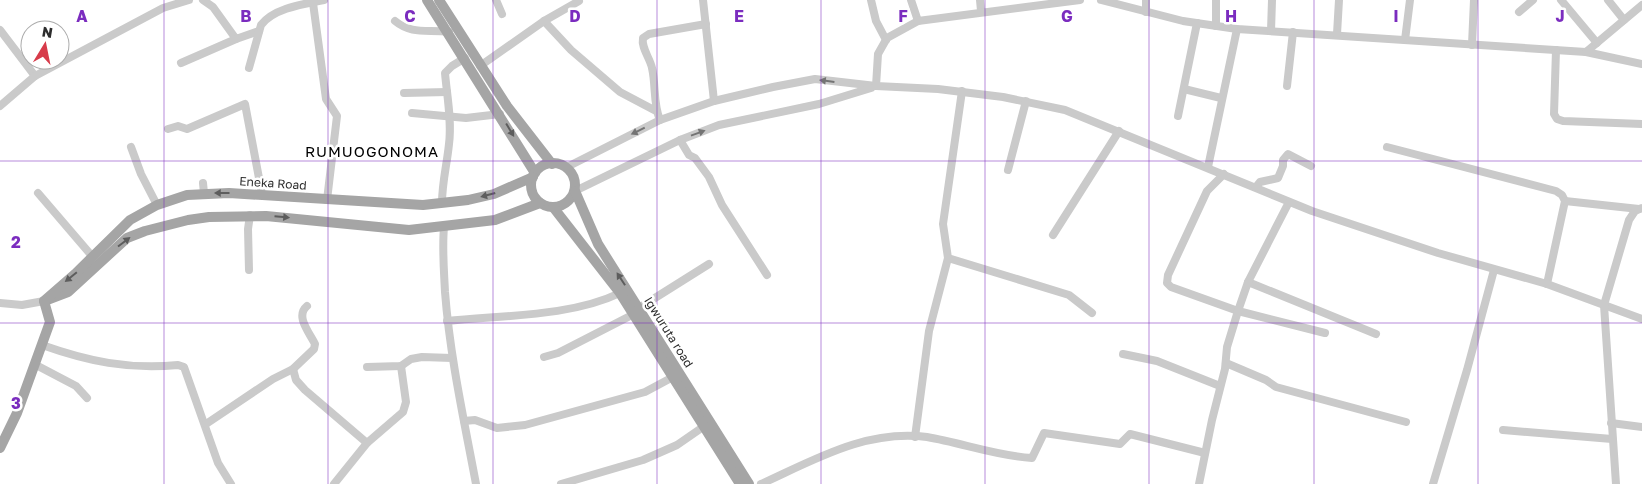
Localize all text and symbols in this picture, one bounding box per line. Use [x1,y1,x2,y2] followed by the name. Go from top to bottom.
[76,6,88,26] text: A
[240,6,252,26] text: B
[404,6,416,26] text: C
[569,6,581,26] text: D
[734,6,744,26] text: E
[898,6,908,26] text: F
[1061,6,1073,26] text: G
[1225,6,1237,26] text: H
[1393,6,1399,26] text: I
[1555,6,1565,26] text: J
[20,20,70,70] north arrow
[41,22,54,41] text: N
[819,77,835,85] one-way arrow
[505,123,514,136] one-way arrow
[631,127,645,135] one-way arrow
[691,129,706,137] one-way arrow
[305,142,439,160] district label: RUMUOGONOMA
[239,173,307,193] street label: Eneka Road
[214,189,230,197] one-way arrow
[480,191,495,199] one-way arrow
[274,213,290,221] one-way arrow
[11,232,21,252] text: 2
[117,237,131,247] one-way arrow
[65,271,78,282] one-way arrow
[617,273,626,286] one-way arrow
[641,294,697,370] street label: Igwuruta road
[11,393,21,413] text: 3

